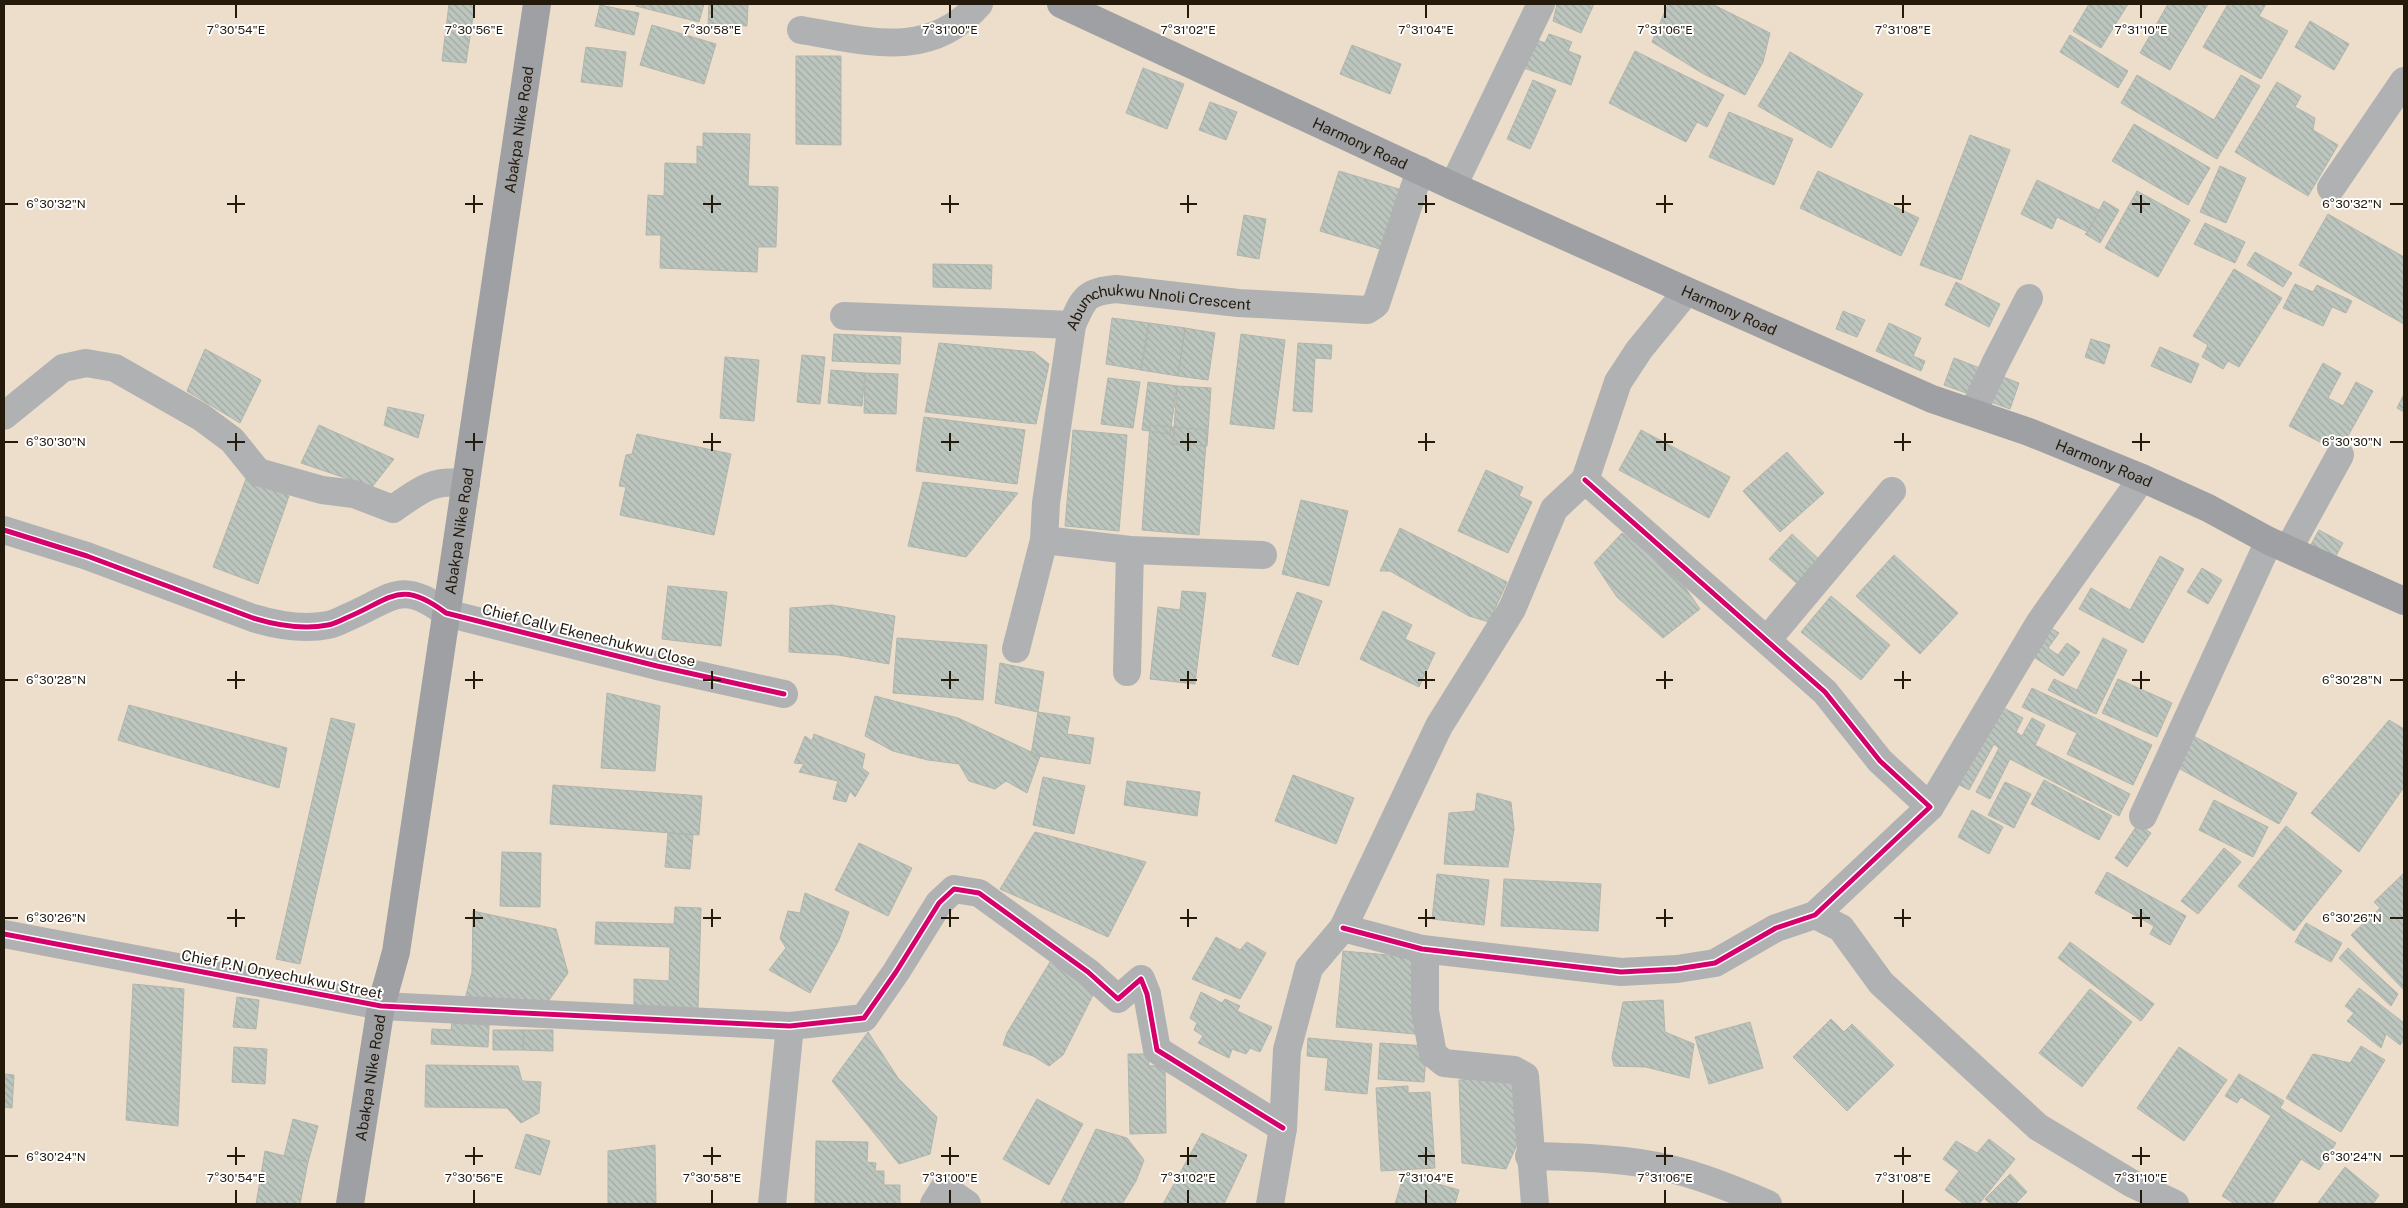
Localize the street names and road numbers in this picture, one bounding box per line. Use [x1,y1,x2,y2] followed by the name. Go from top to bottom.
[501,65,536,194] street label: Abakpa Nike Road
[1310,114,1410,172] street label: Harmony Road
[1062,281,1252,333] street label: Abumchukwu Nnoli Crescent
[1679,281,1780,338] street label: Harmony Road
[2053,435,2155,490] street label: Harmony Road
[441,467,476,596] street label: Abakpa Nike Road
[481,600,697,670] street label: Chief Cally Ekenechukwu Close
[180,946,384,1002] street label: Chief P.N Onyechukwu Street
[352,1013,388,1142] street label: Abakpa Nike Road

